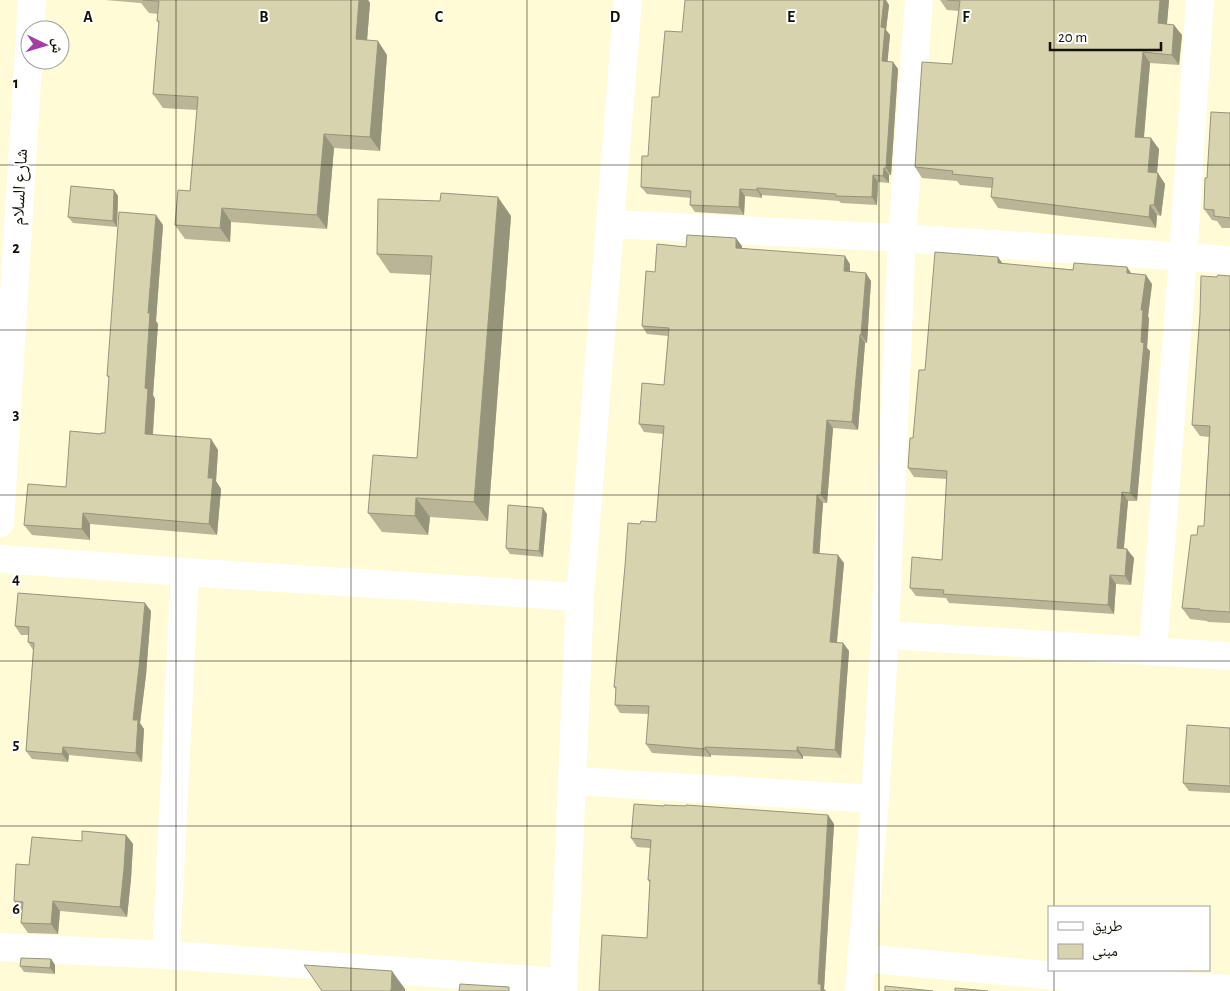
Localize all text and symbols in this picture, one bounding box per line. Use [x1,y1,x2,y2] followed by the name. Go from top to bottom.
[83,9,93,25] text: A
[259,9,269,25] text: B
[435,9,444,25] text: C
[610,9,621,25] text: D
[787,9,795,25] text: E
[962,9,970,25] text: F
[20,20,70,70] north arrow
[1050,20,1161,52] scale bar
[1058,30,1087,45] text: 20 m
[48,38,65,54] text: ش
[13,75,19,91] text: 1
[9,148,33,226] street label: شارع السلام
[12,240,20,256] text: 2
[13,406,20,422] text: 3
[12,571,20,587] text: 4
[13,736,20,752] text: 5
[12,901,20,917] text: 6
[1048,906,1210,971] legend
[1092,919,1123,936] text: طريق
[1092,944,1118,961] text: مبنى

